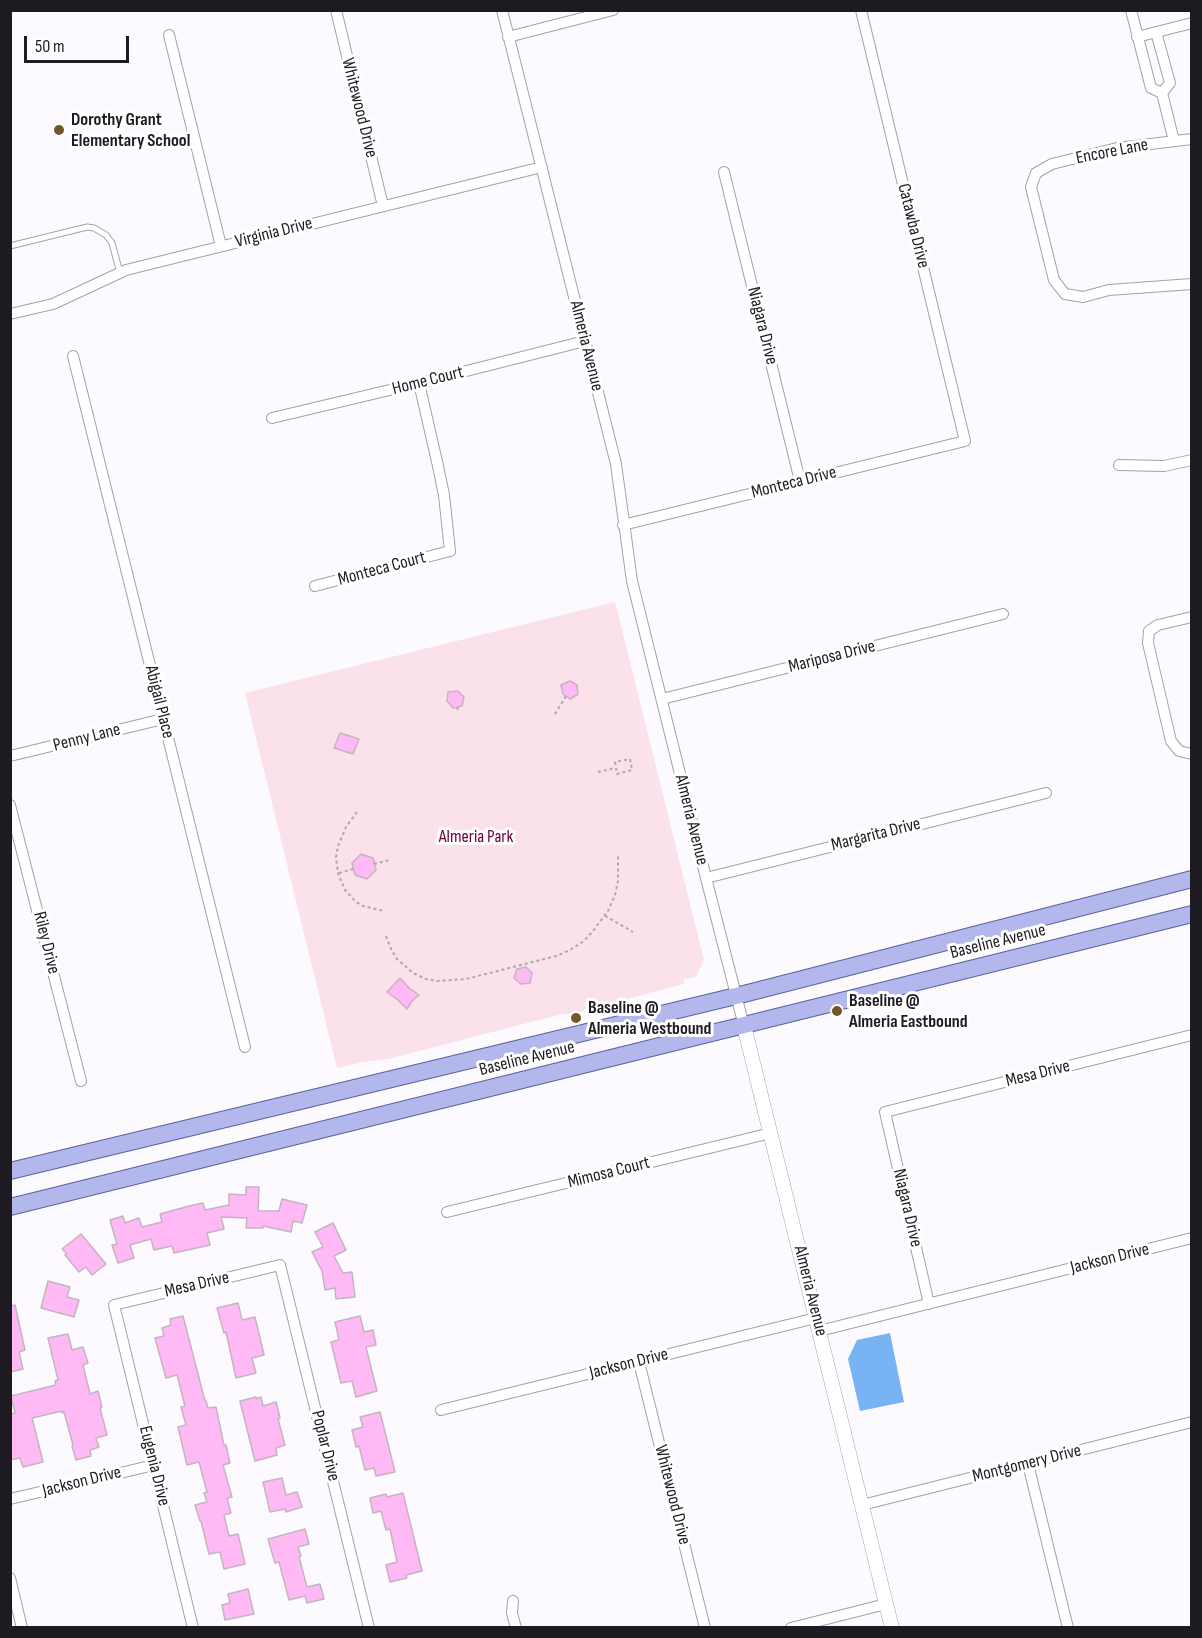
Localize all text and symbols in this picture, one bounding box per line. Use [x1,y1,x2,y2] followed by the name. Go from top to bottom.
[27,24,132,62] scale bar
[35,36,65,57] text: 50 m
[336,56,382,160] street label: Whitewood Drive
[71,109,190,152] place label: Dorothy Grant Elementary School
[52,123,66,137] marker: Dorothy Grant Elementary School
[1074,134,1150,170] street label: Encore Lane
[892,181,934,271] street label: Catawba Drive
[233,213,315,253] street label: Virginia Drive
[742,285,782,367] street label: Niagara Drive
[564,299,608,393] street label: Almeria Avenue
[390,362,466,400] street label: Home Court
[749,462,839,504] street label: Monteca Drive
[336,547,428,591] street label: Monteca Court
[786,636,878,678] street label: Mariposa Drive
[140,663,178,741] street label: Abigail Place
[51,719,123,757] street label: Penny Lane
[669,773,713,867] street label: Almeria Avenue
[829,813,923,857] street label: Margarita Drive
[439,826,513,848] park label: Almeria Park
[28,910,64,976] street label: Riley Drive
[948,920,1048,964] street label: Baseline Avenue
[849,990,968,1032] place label: Baseline @ Almeria Eastbound
[588,997,711,1040] place label: Baseline @ Almeria Westbound
[830,1004,844,1018] marker: Baseline @ Almeria Eastbound
[569,1011,583,1025] marker: Baseline @ Almeria Westbound
[477,1037,577,1081] street label: Baseline Avenue
[1004,1056,1072,1092] street label: Mesa Drive
[566,1152,652,1194] street label: Mimosa Court
[888,1167,926,1249] street label: Niagara Drive
[1068,1239,1152,1279] street label: Jackson Drive
[788,1244,832,1338] street label: Almeria Avenue
[163,1267,231,1303] street label: Mesa Drive
[587,1344,671,1384] street label: Jackson Drive
[306,1408,344,1484] street label: Poplar Drive
[134,1424,174,1508] street label: Eugenia Drive
[970,1440,1084,1488] street label: Montgomery Drive
[649,1443,695,1547] street label: Whitewood Drive
[40,1462,124,1502] street label: Jackson Drive

